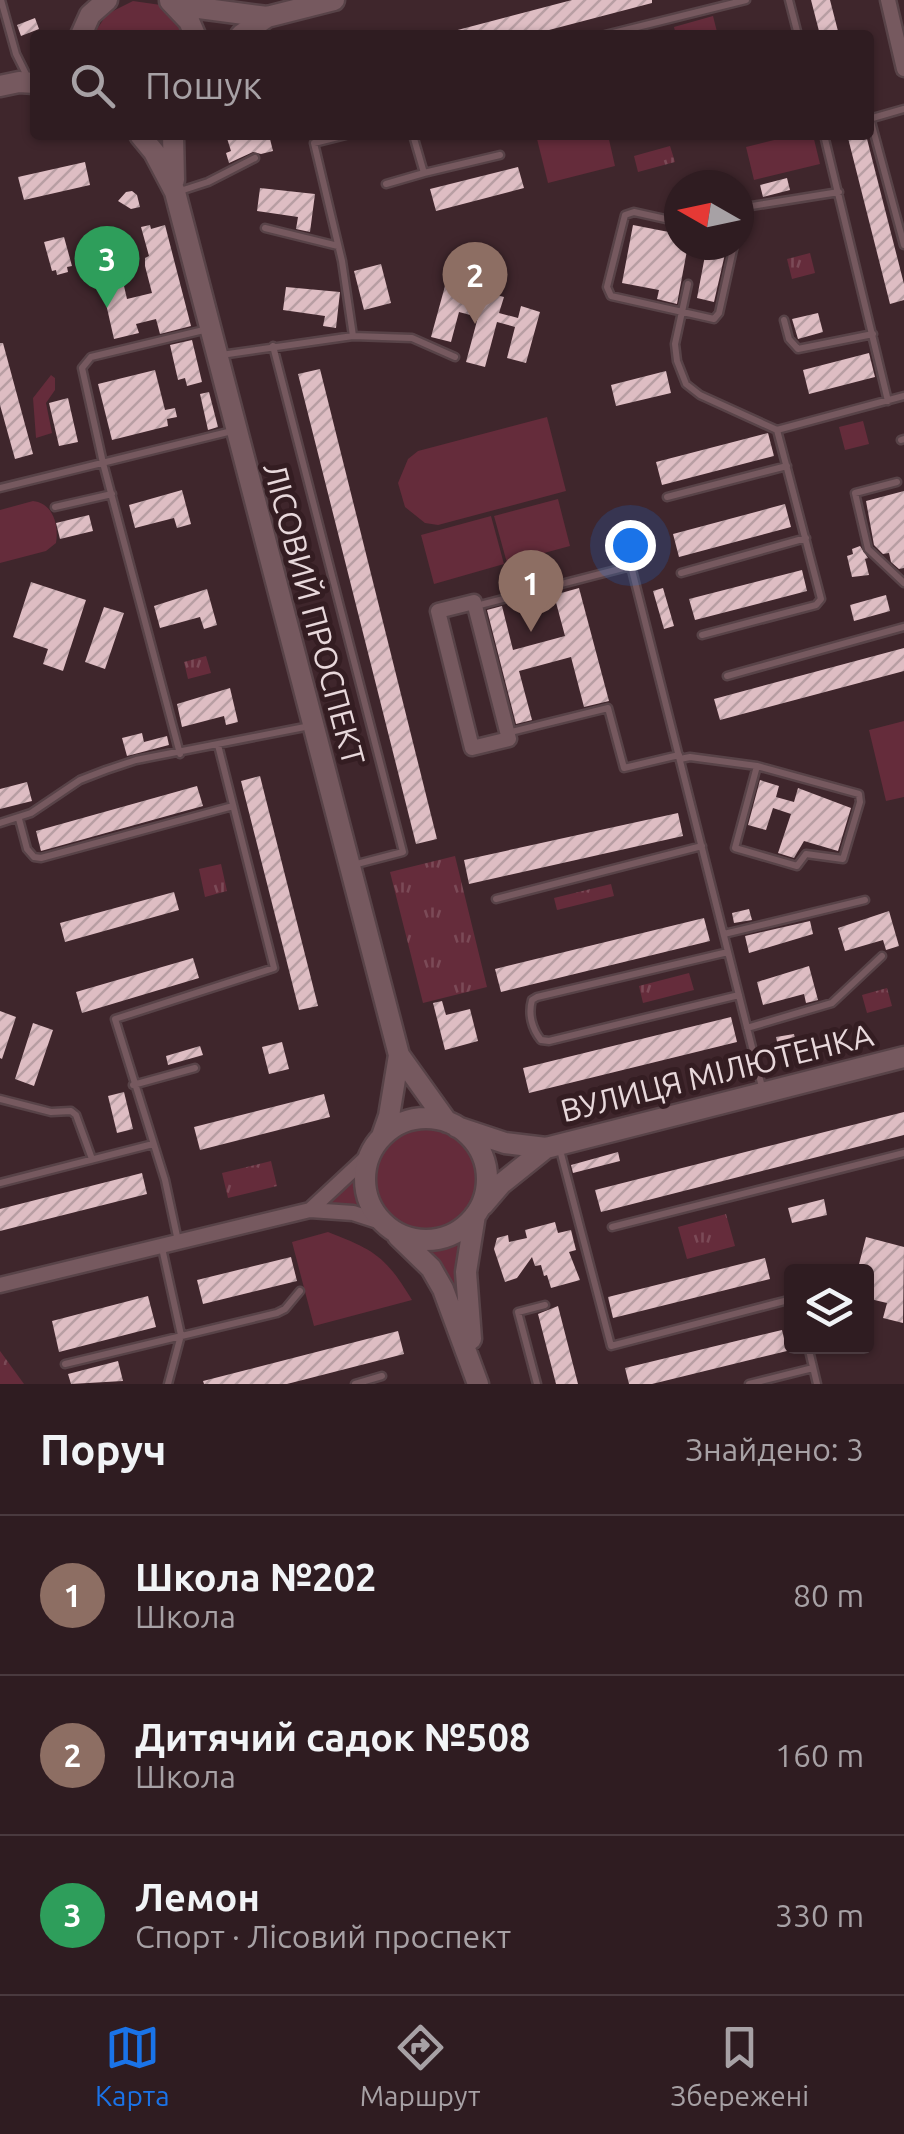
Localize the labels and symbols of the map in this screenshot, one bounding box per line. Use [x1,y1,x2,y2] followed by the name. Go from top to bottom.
[664,170,754,260] north arrow
[74,226,140,308] pin: 3
[442,242,508,324] pin: 2
[257,459,373,769] street label: ЛІСОВИЙ ПРОСПЕКТ
[605,520,656,571] your location
[498,550,564,632] pin: 1
[557,1016,877,1128] street label: ВУЛИЦЯ МІЛЮТЕНКА

